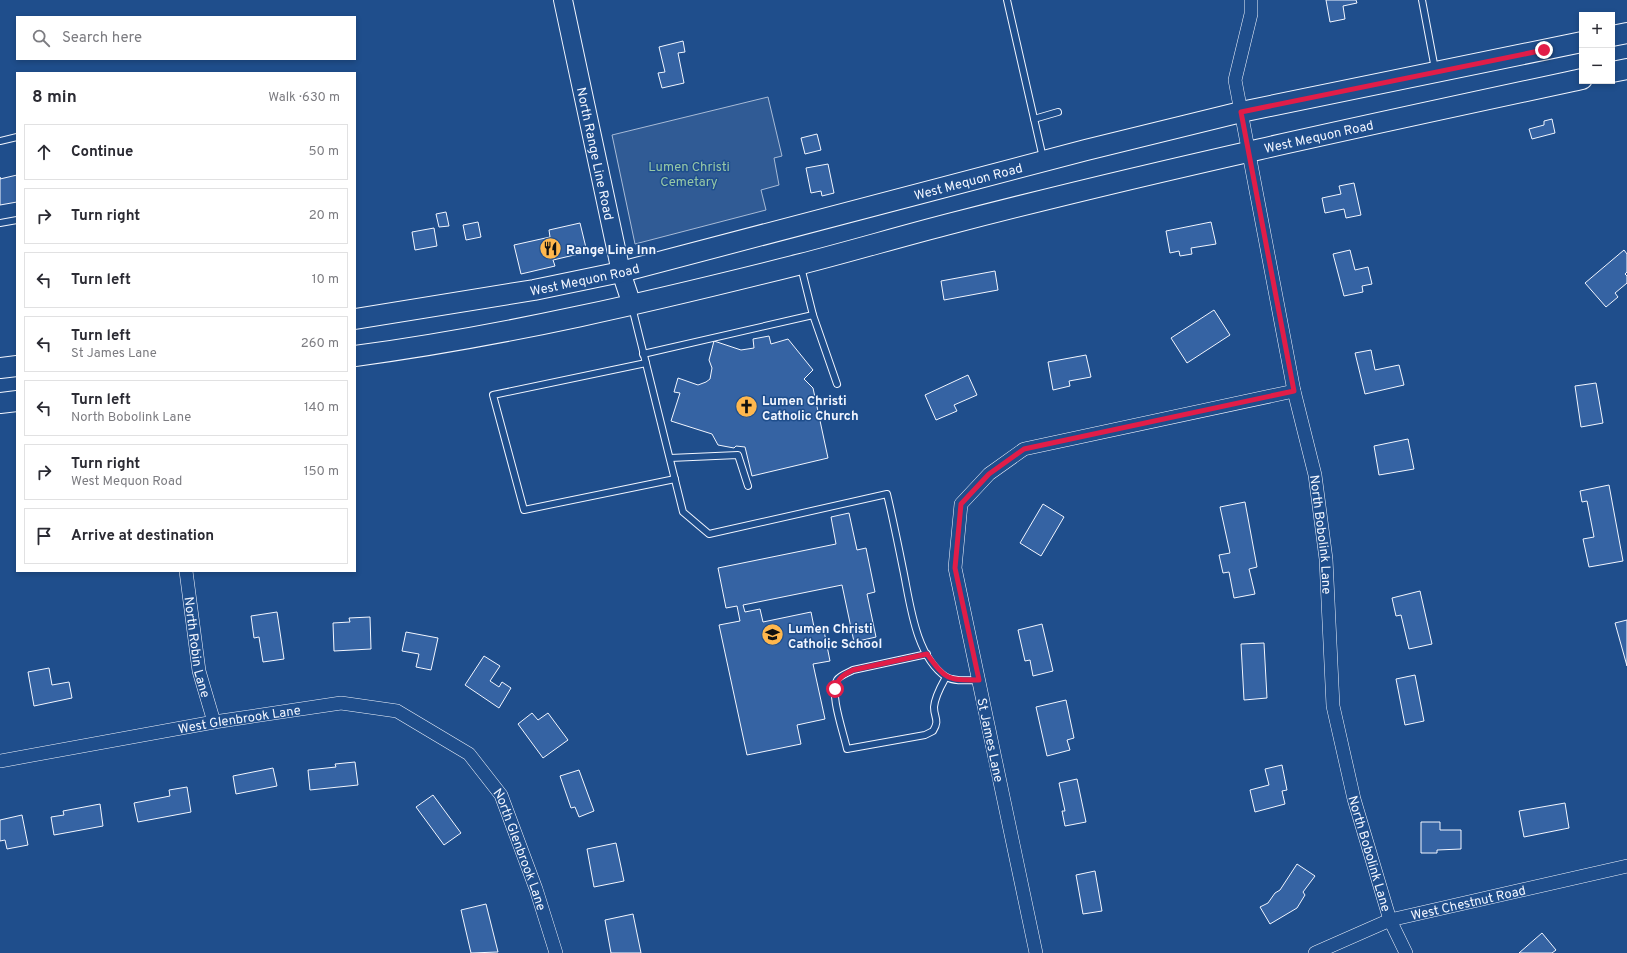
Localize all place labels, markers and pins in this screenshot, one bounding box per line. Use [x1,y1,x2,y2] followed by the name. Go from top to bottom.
[538,236,564,262] restaurant icon: Range Line Inn
[566,243,656,259] place label: Range Line Inn
[733,394,759,420] church icon: Lumen Christi Catholic Church
[762,394,859,425] place label: Lumen Christi Catholic Church
[760,622,786,648] school or university icon: Lumen Christi Catholic School
[788,622,882,653] place label: Lumen Christi Catholic School

